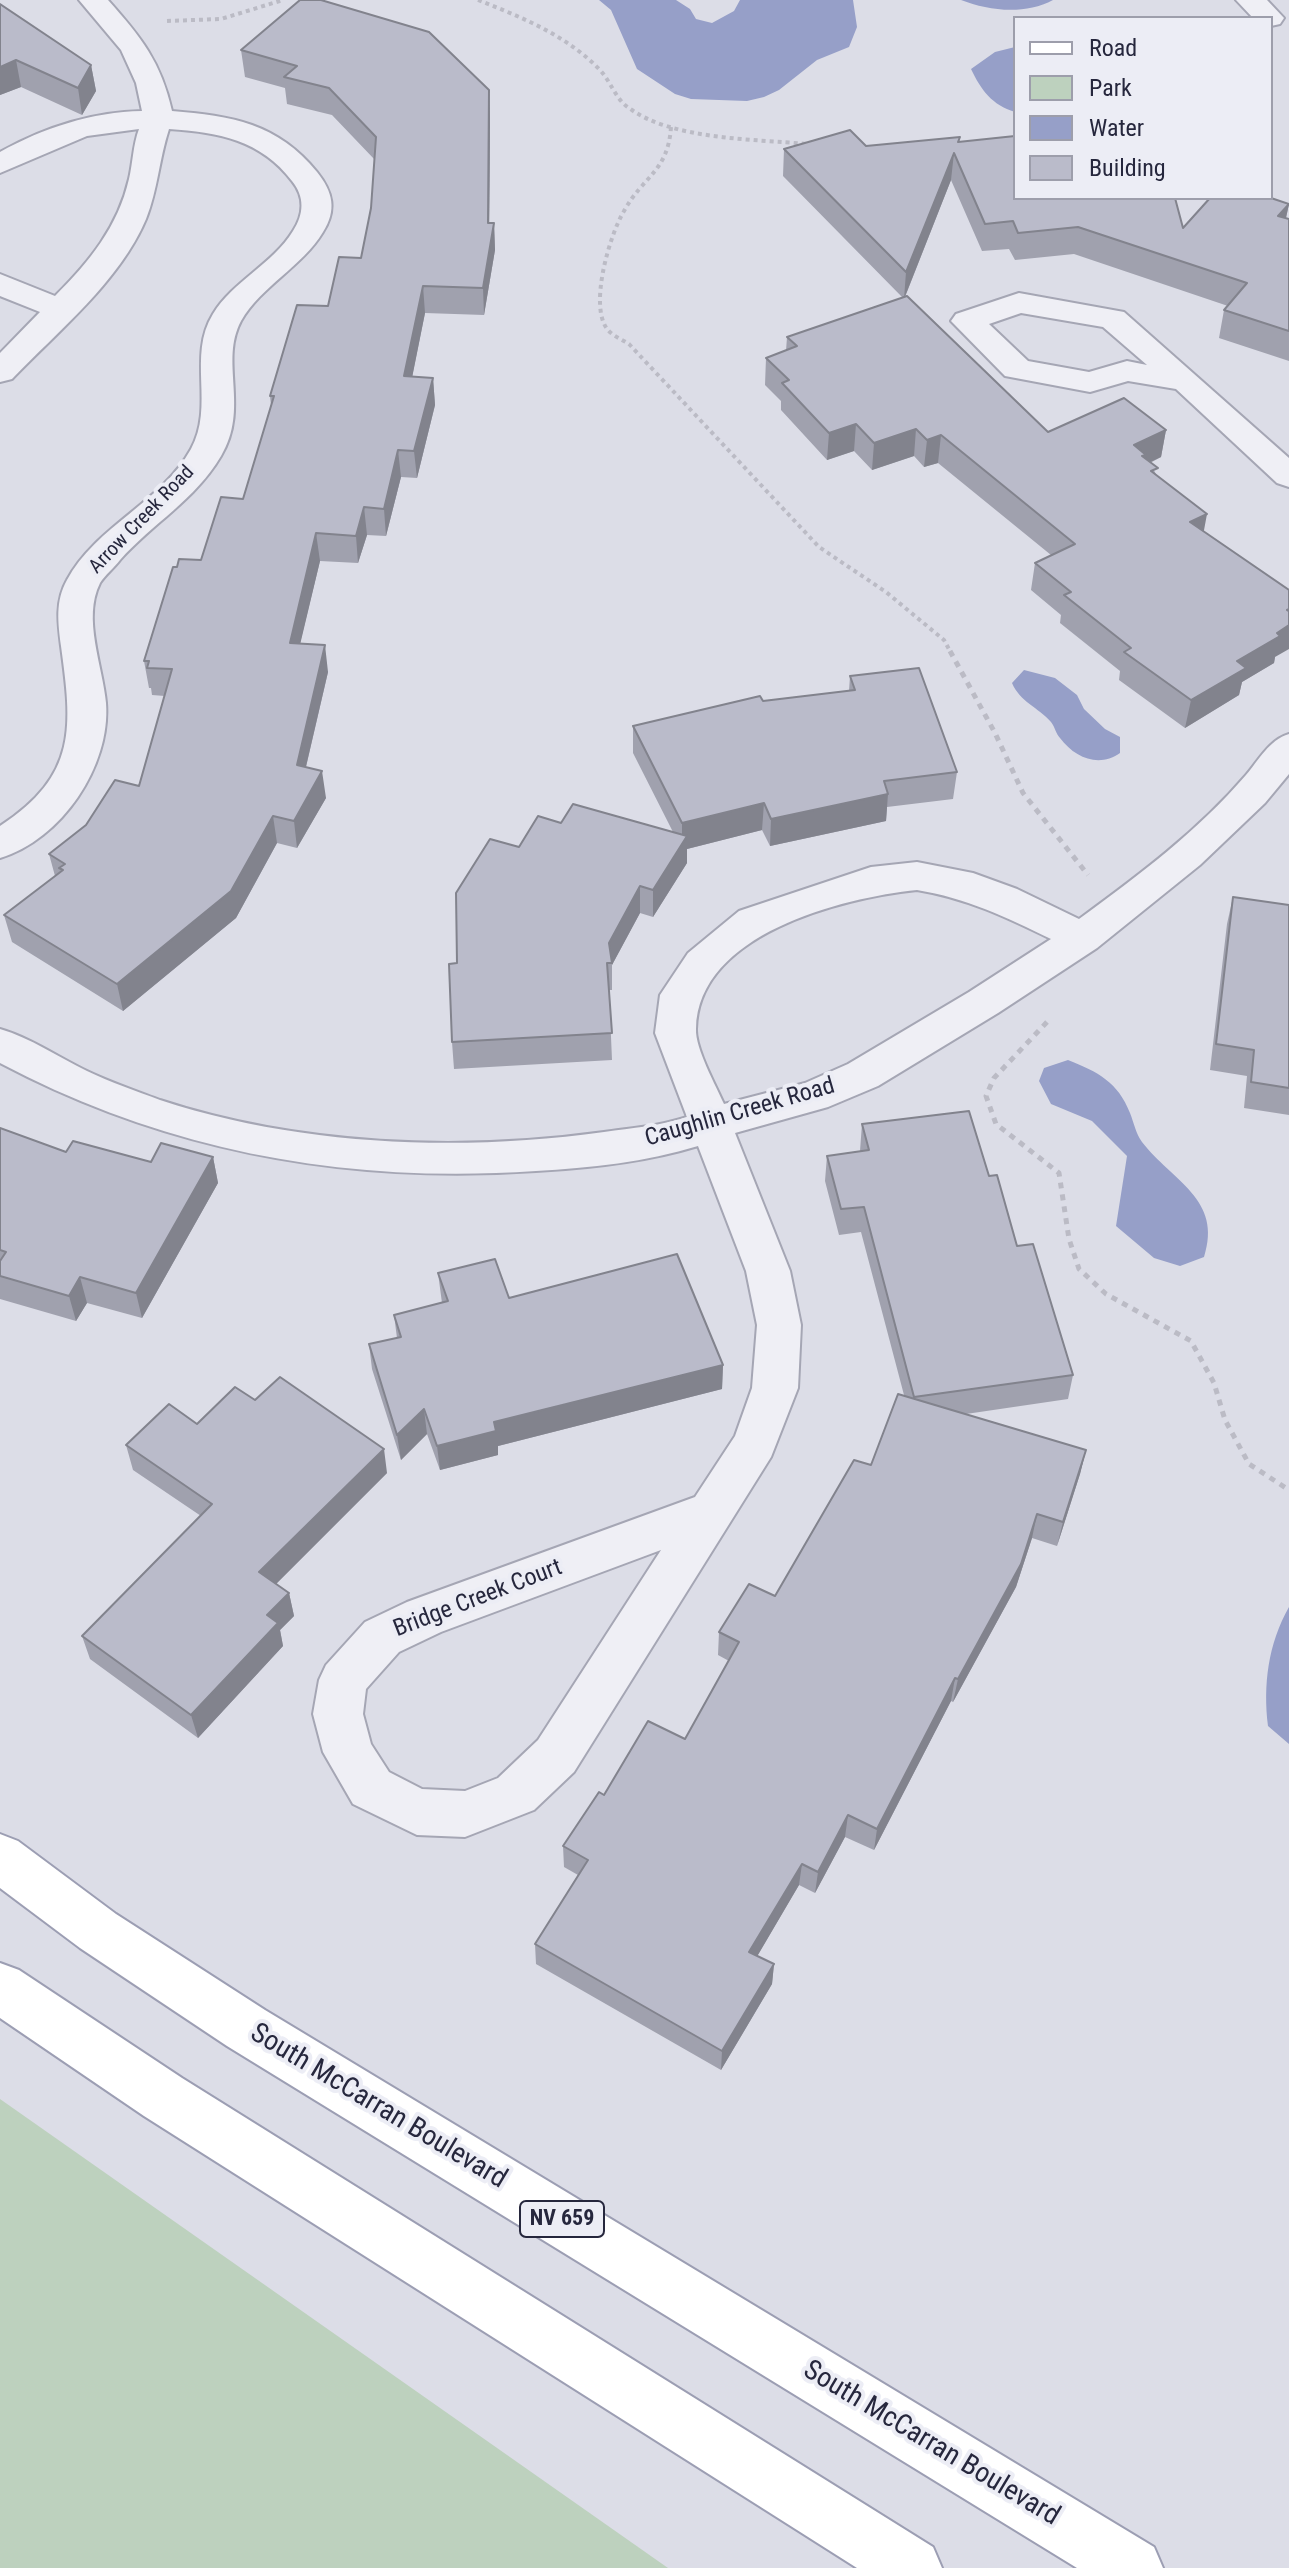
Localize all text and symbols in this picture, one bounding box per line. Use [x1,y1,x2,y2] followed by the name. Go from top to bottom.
[1013,16,1273,200] legend
[1089,34,1137,62] text: Road
[1089,74,1132,102] text: Park
[1089,114,1144,142] text: Water
[1089,154,1166,182] text: Building
[84,461,200,579] street label: Arrow Creek Road
[642,1072,838,1154] street label: Caughlin Creek Road
[390,1554,566,1644] street label: Bridge Creek Court
[244,2017,512,2197] street label: South McCarran Boulevard
[520,2201,604,2237] road number: NV 659
[797,2354,1065,2534] street label: South McCarran Boulevard

